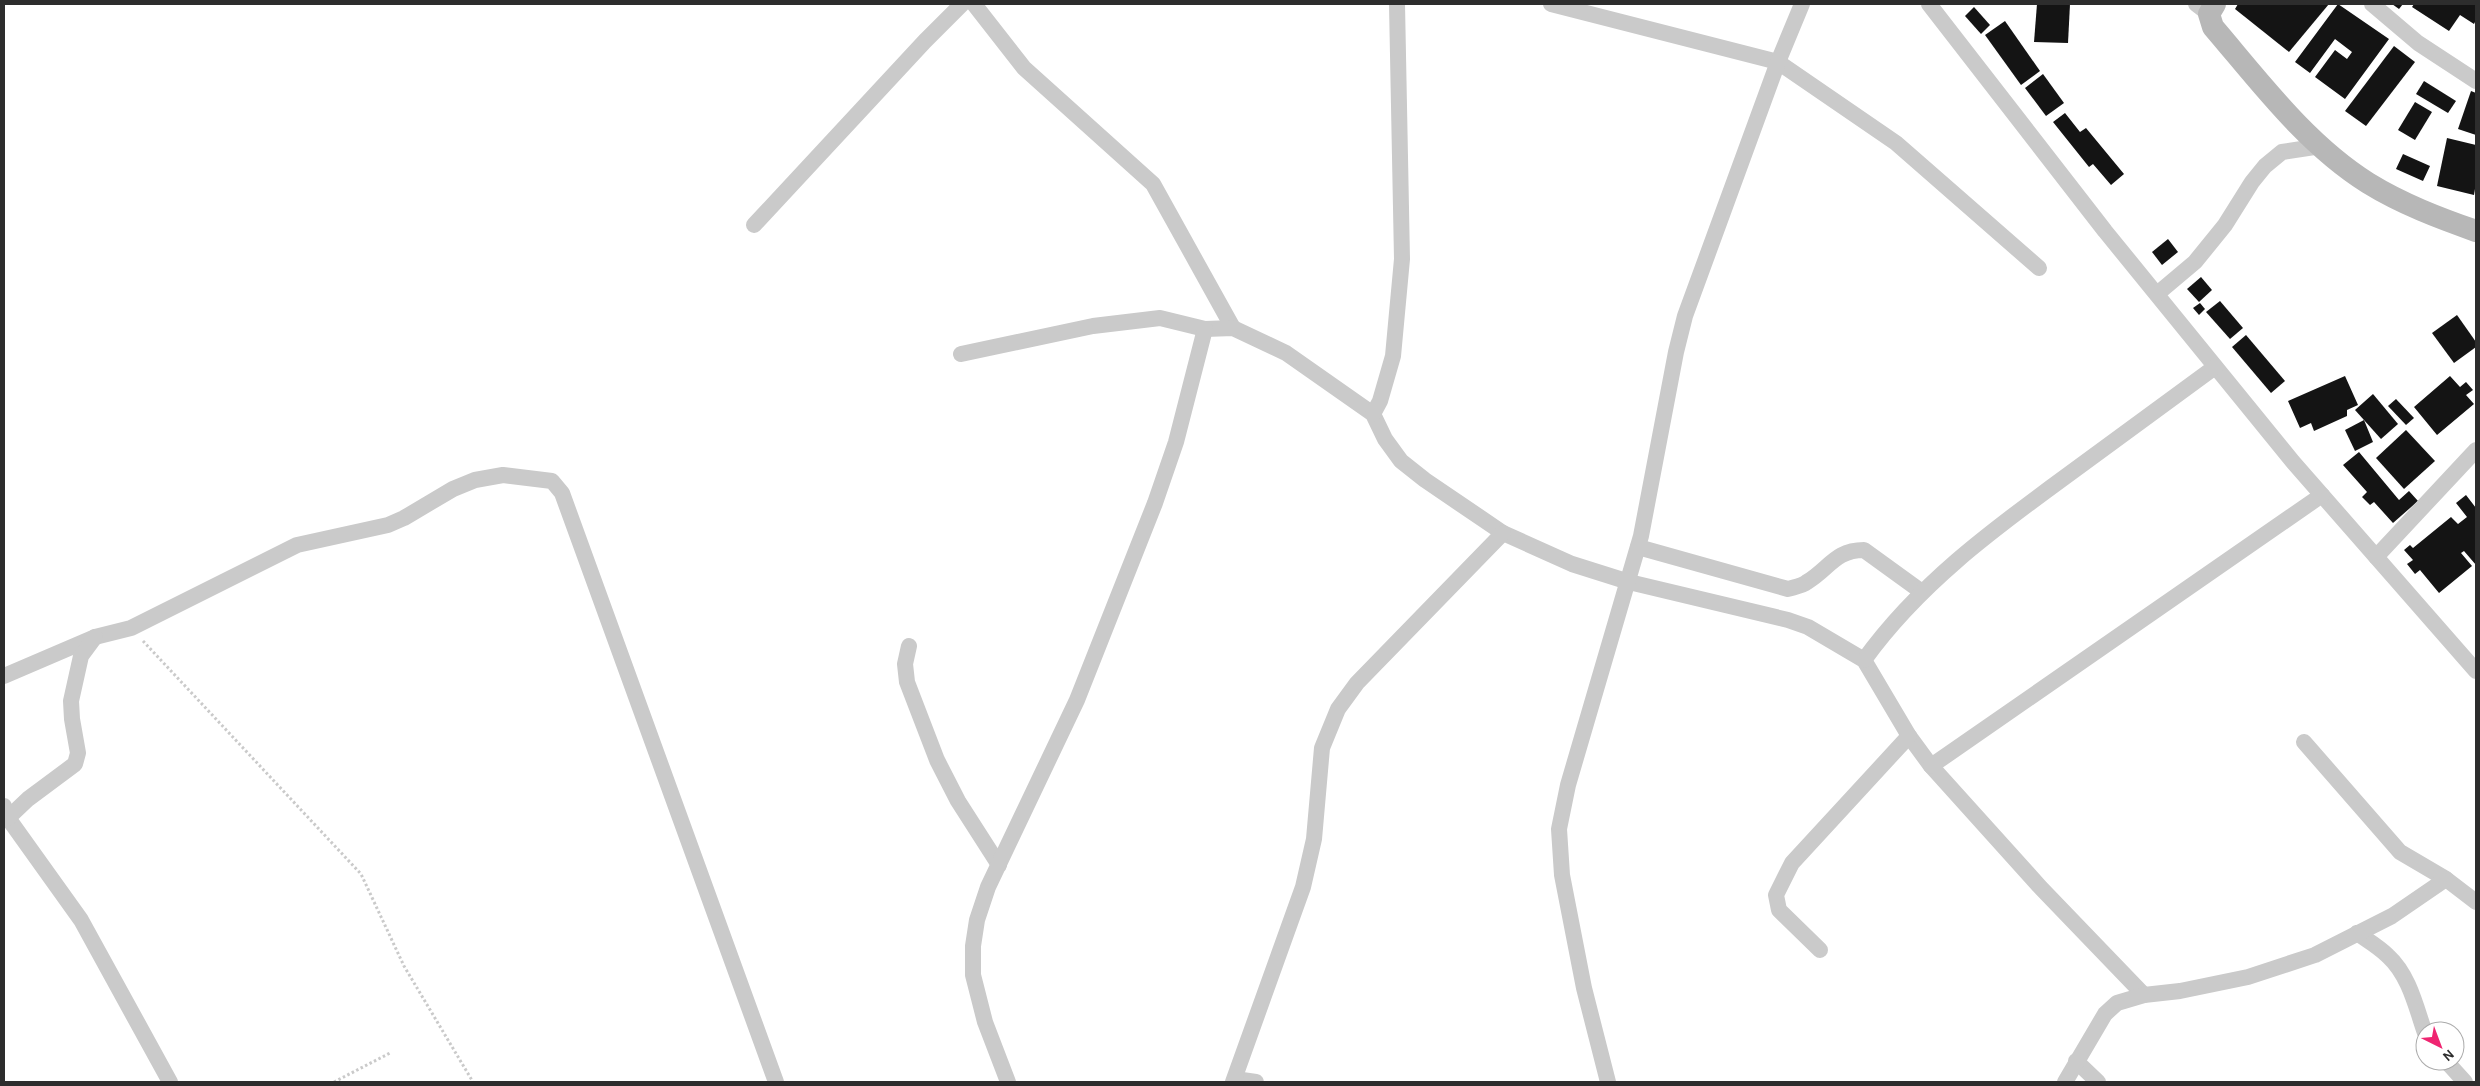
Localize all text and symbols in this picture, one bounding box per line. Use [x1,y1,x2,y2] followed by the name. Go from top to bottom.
[2415,1021,2465,1071] north arrow
[2440,1046,2456,1063] text: N

